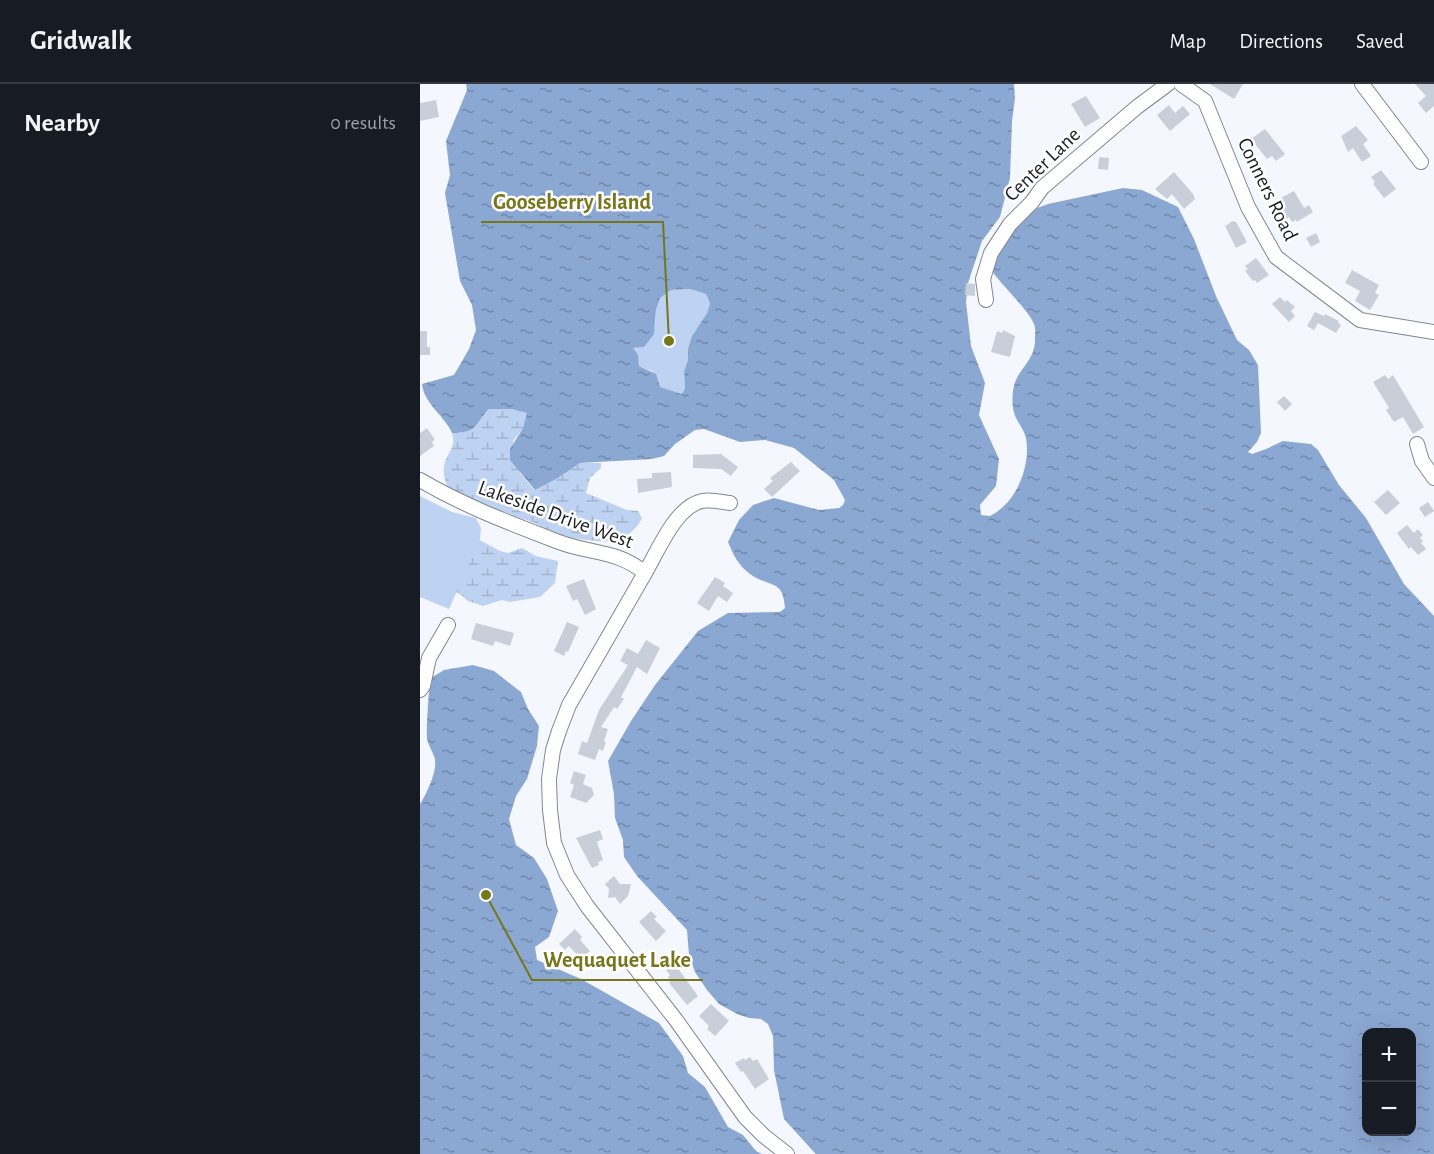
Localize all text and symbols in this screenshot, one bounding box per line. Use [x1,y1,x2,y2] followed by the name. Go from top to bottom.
[30,27,132,55] text: Gridwalk
[1170,31,1206,52] text: Map
[1239,31,1323,52] text: Directions
[1356,31,1404,52] text: Saved
[24,110,100,136] text: Nearby
[330,113,396,133] text: 0 results
[1000,123,1084,205] street label: Center Lane
[1234,134,1301,244] street label: Conners Road
[481,182,663,222] callout: Gooseberry Island
[493,191,651,214] text: Gooseberry Island
[475,477,636,552] street label: Lakeside Drive West
[532,940,703,980] callout: Wequaquet Lake
[543,949,691,971] text: Wequaquet Lake
[1362,1028,1416,1136] map controls
[1362,1028,1416,1082] button: +
[1362,1082,1416,1136] button: −

